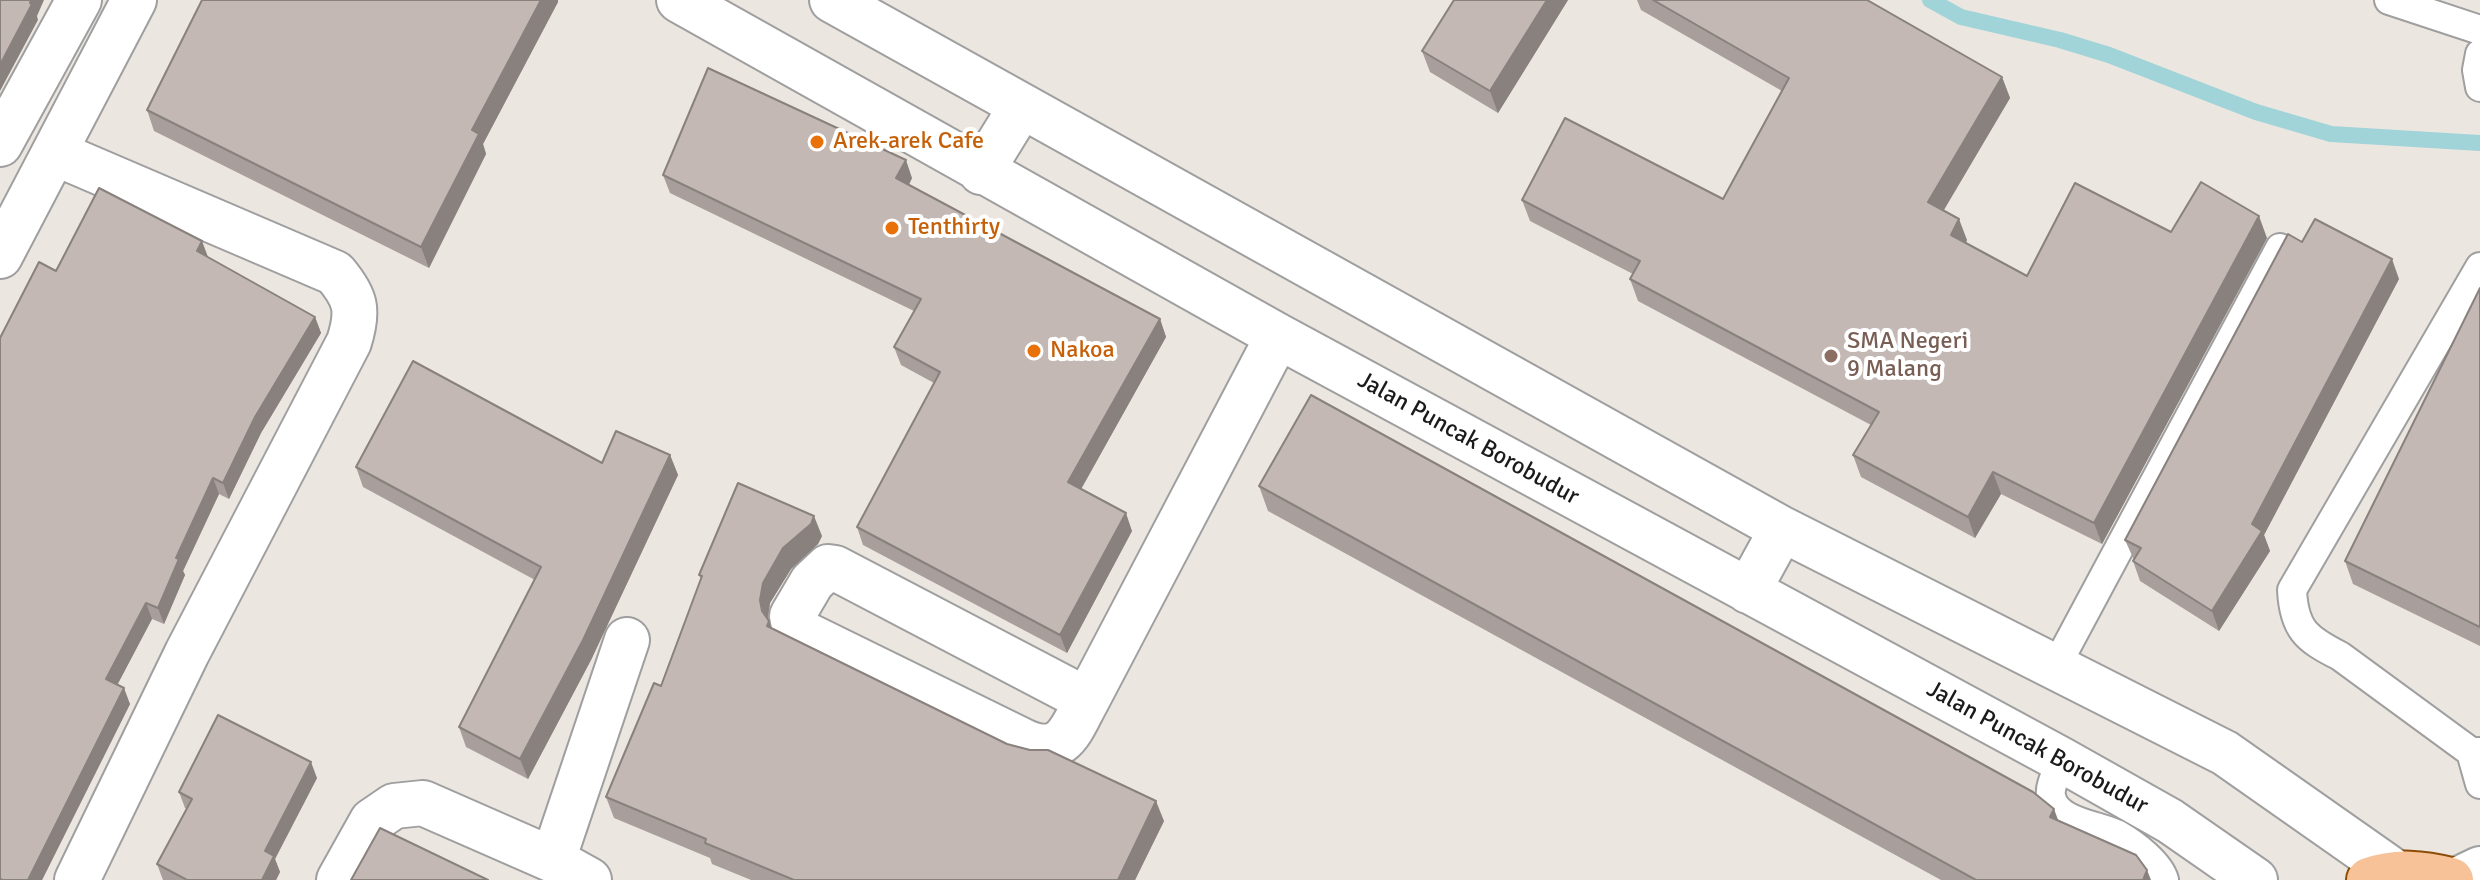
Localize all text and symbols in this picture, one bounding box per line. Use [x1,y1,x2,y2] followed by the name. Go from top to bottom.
[833,128,984,156] place label: Arek-arek Cafe
[808,133,826,151] marker: Arek-arek Cafe
[908,214,1000,242] place label: Tenthirty
[883,219,901,237] marker: Tenthirty
[1847,328,1968,384] place label: SMA Negeri 9 Malang
[1050,337,1115,365] place label: Nakoa
[1025,342,1043,360] marker: Nakoa
[1822,347,1840,365] marker: SMA Negeri 9 Malang
[1352,366,1584,512] street label: Jalan Puncak Borobudur
[1921,675,2153,821] street label: Jalan Puncak Borobudur

